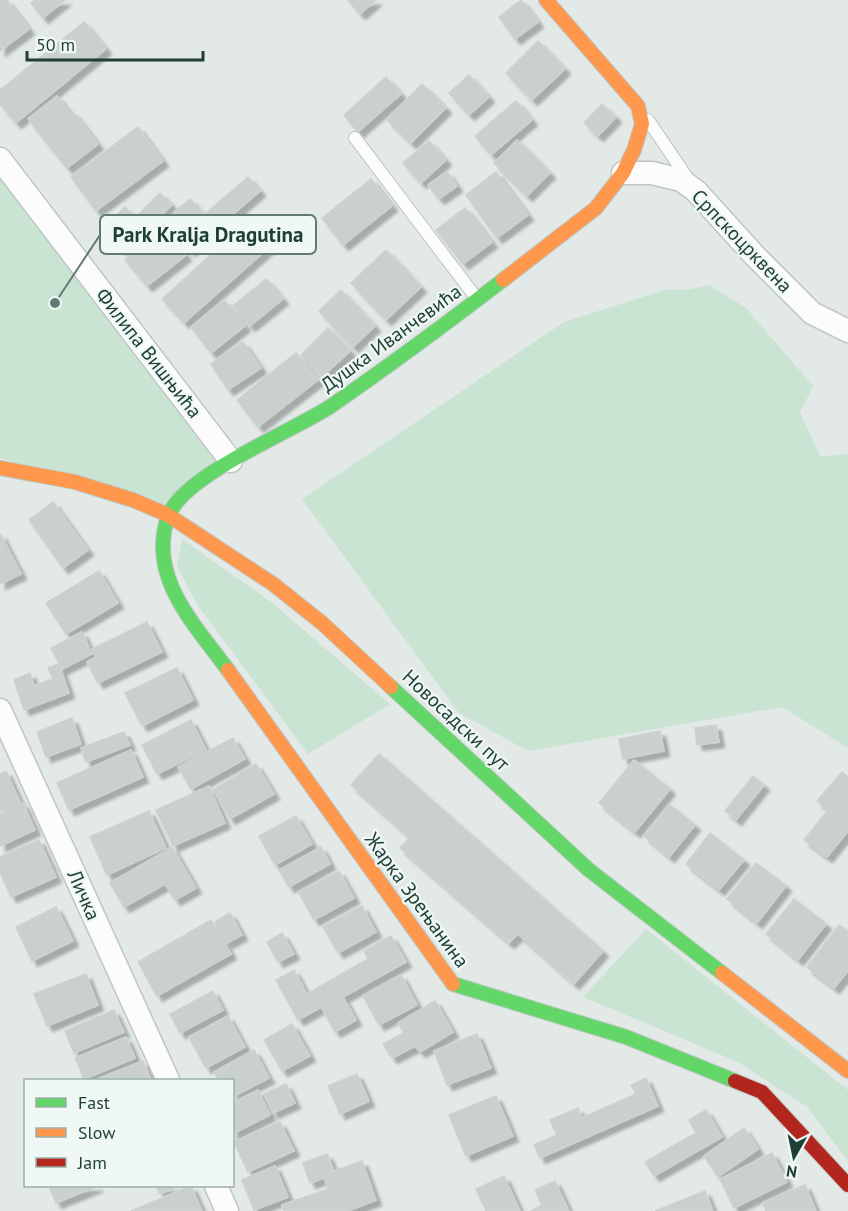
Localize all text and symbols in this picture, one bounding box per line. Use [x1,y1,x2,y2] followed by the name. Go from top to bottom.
[27,24,202,62] scale bar
[36,33,75,56] text: 50 m
[686,184,798,298] street label: Српскоцрквена
[100,215,316,254] callout: Park Kralja Dragutina
[113,221,303,248] text: Park Kralja Dragutina
[315,278,467,398] street label: Душка Иванчевића
[90,283,208,423] street label: Филипа Вишњића
[397,664,515,776] street label: Новосадски пут
[359,826,475,973] street label: Жарка Зрењанина
[61,865,107,924] street label: Личка
[24,1079,234,1187] legend
[78,1091,110,1114] text: Fast
[78,1121,116,1144] text: Slow
[764,1127,824,1187] north arrow
[77,1151,107,1174] text: Jam
[785,1161,798,1183] text: N

